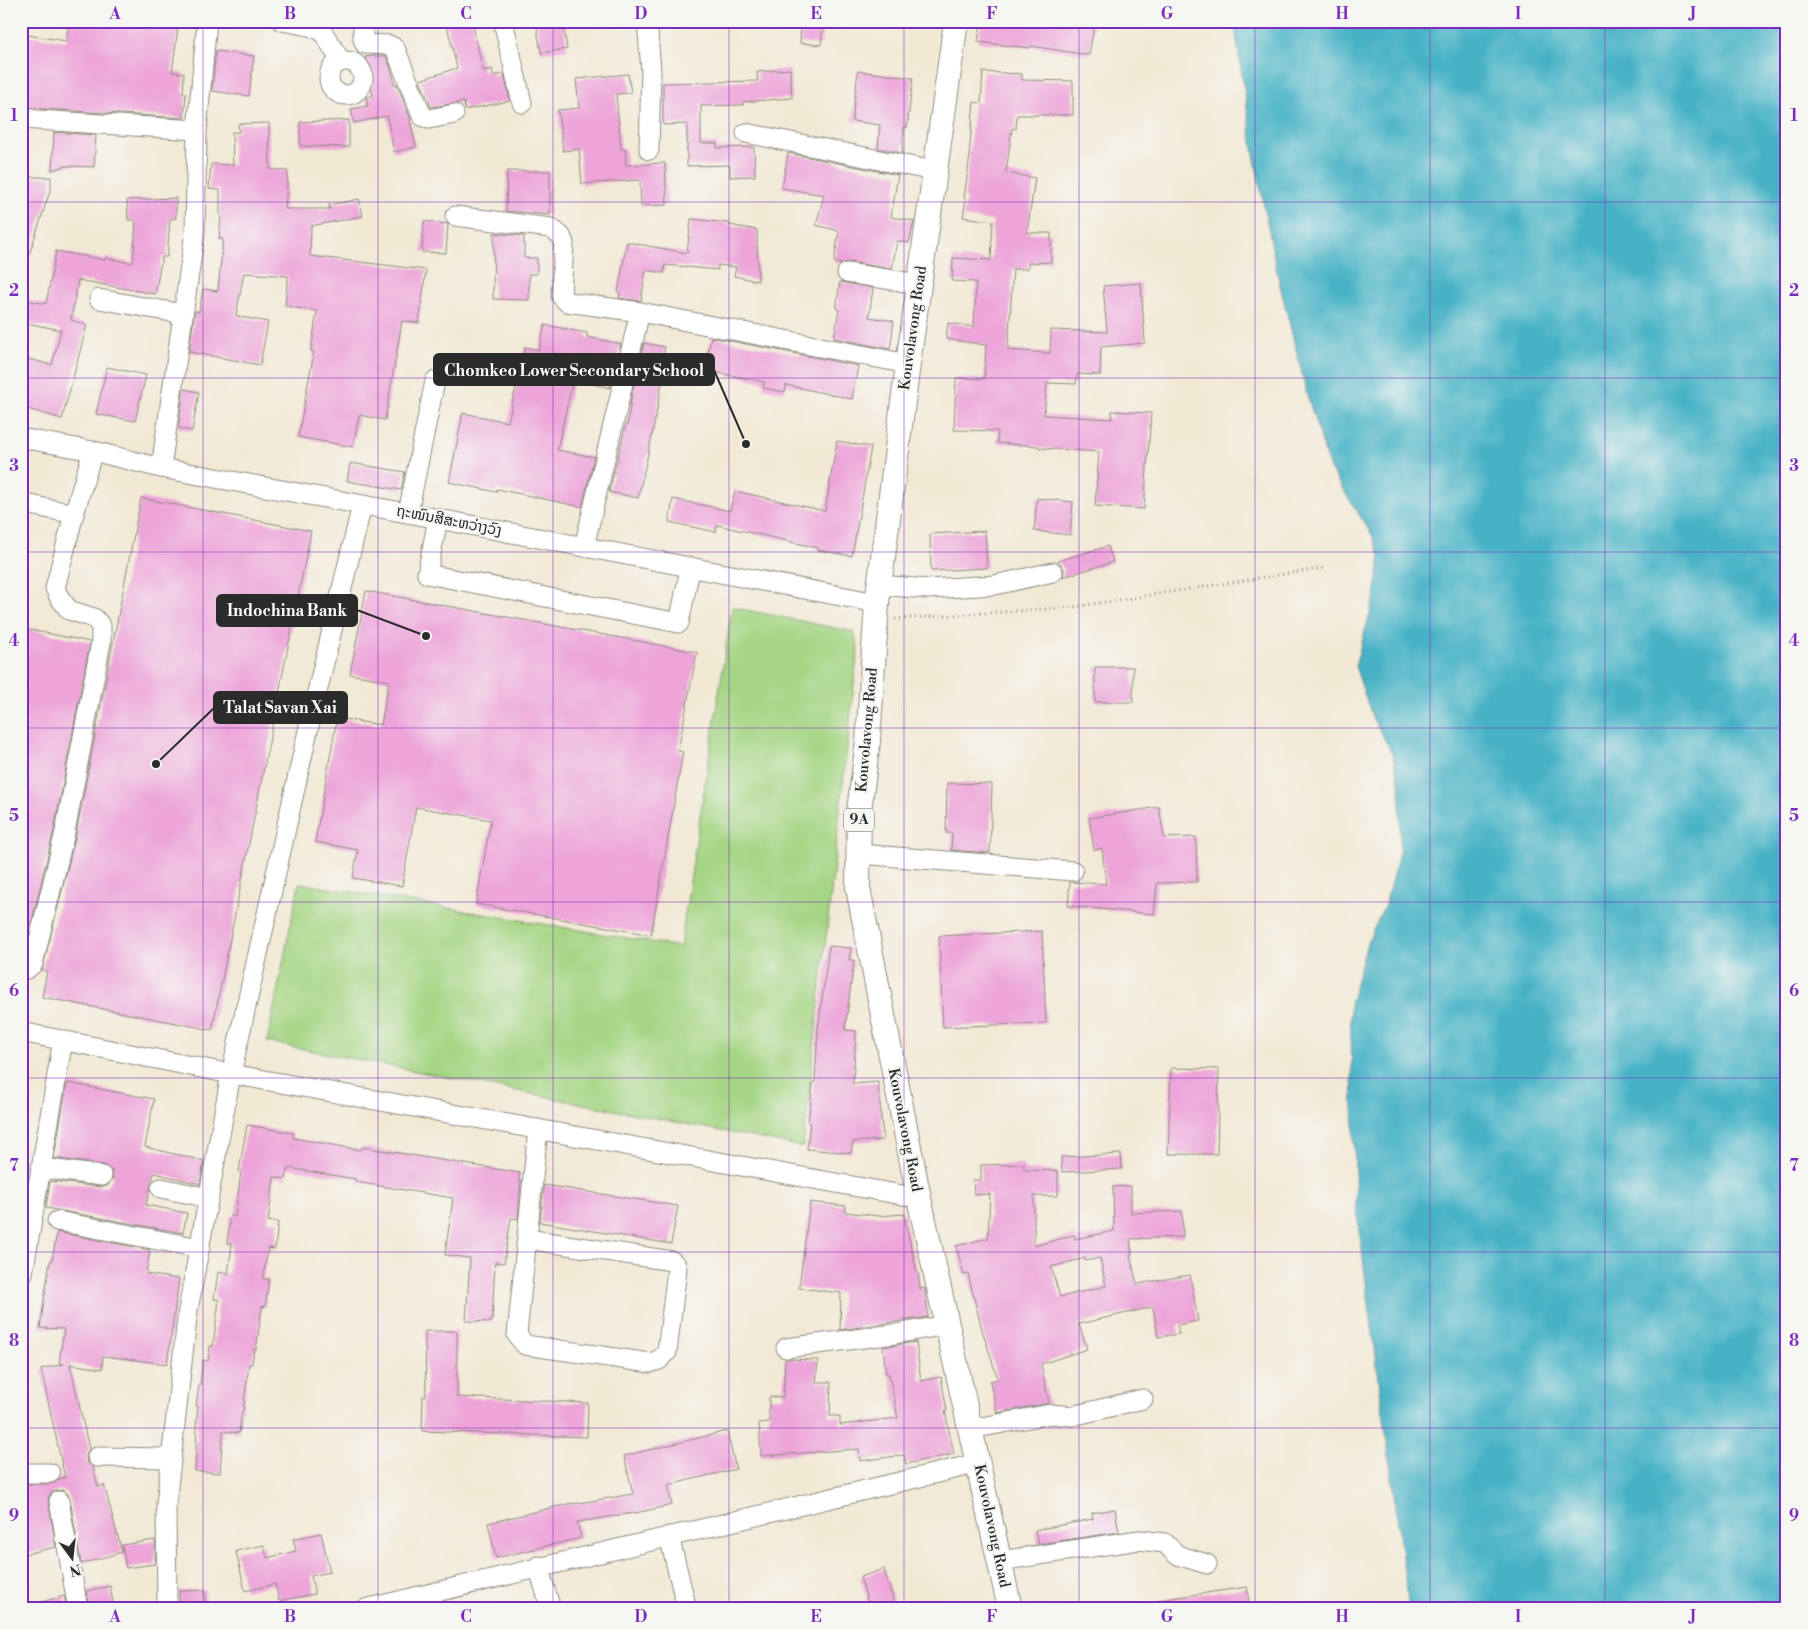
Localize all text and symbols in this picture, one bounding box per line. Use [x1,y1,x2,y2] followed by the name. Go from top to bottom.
[108,4,121,24] text: A
[284,4,296,24] text: B
[460,4,472,24] text: C
[635,4,648,24] text: D
[810,4,822,24] text: E
[986,4,998,24] text: F
[1161,4,1174,24] text: G
[1335,4,1349,24] text: H
[1515,4,1521,24] text: I
[1688,4,1696,24] text: J
[10,106,18,126] text: 1
[1790,106,1798,126] text: 1
[895,264,931,391] street label: Kouvolavong Road
[9,281,19,301] text: 2
[1789,281,1799,301] text: 2
[434,354,714,385] callout: Chomkeo Lower Secondary School
[444,361,705,381] text: Chomkeo Lower Secondary School
[9,456,19,476] text: 3
[1789,456,1799,476] text: 3
[395,501,503,541] street label: ຖະໜົນສີສະຫວ່າງວົງ
[217,595,357,626] callout: Indochina Bank
[227,601,348,621] text: Indochina Bank
[9,631,20,651] text: 4
[1789,631,1800,651] text: 4
[852,666,882,793] street label: Kouvolavong Road
[214,692,347,723] callout: Talat Savan Xai
[223,698,337,718] text: Talat Savan Xai
[9,806,19,826] text: 5
[1789,806,1799,826] text: 5
[844,808,874,832] road number: 9A
[9,981,19,1001] text: 6
[1789,981,1799,1001] text: 6
[884,1067,926,1194] street label: Kouvolavong Road
[9,1156,19,1176] text: 7
[1789,1156,1799,1176] text: 7
[9,1331,19,1351] text: 8
[1789,1331,1799,1351] text: 8
[970,1463,1014,1590] street label: Kouvolavong Road
[9,1506,19,1526] text: 9
[1789,1506,1799,1526] text: 9
[48,1532,98,1582] north arrow
[67,1559,83,1580] text: N
[108,1607,121,1627] text: A
[284,1607,296,1627] text: B
[460,1607,472,1627] text: C
[635,1607,648,1627] text: D
[810,1607,822,1627] text: E
[986,1607,998,1627] text: F
[1161,1607,1174,1627] text: G
[1335,1607,1349,1627] text: H
[1515,1607,1521,1627] text: I
[1688,1607,1696,1627] text: J

